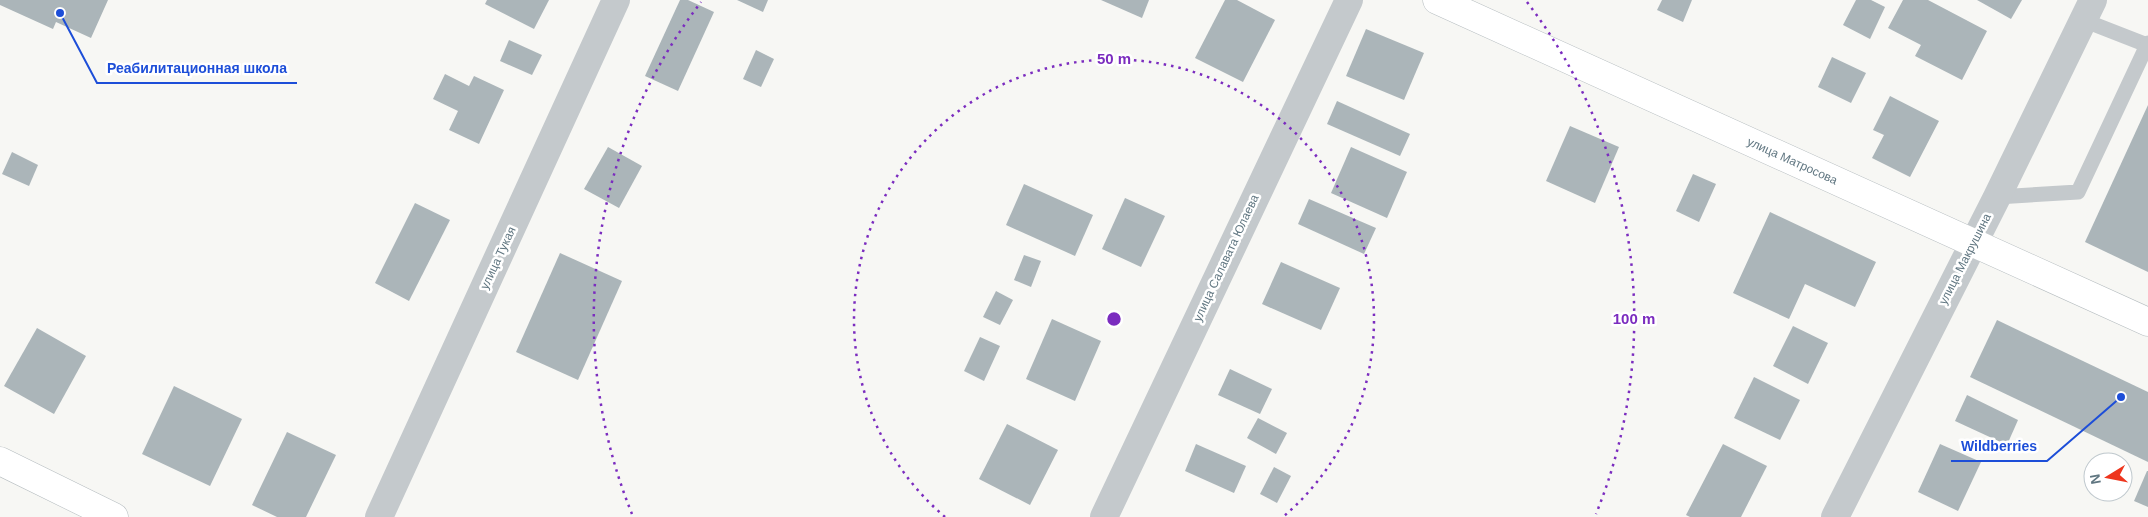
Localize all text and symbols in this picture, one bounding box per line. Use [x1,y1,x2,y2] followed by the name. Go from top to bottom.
[1097,50,1131,67] text: 50 m
[97,54,297,83] callout: Реабилитационная школа
[107,60,287,76] text: Реабилитационная школа
[1745,134,1840,188] street label: улица Матросова
[1190,192,1262,324] street label: улица Салавата Юлаева
[1936,211,1994,307] street label: улица Макрушина
[477,224,519,292] street label: улица Тукая
[1105,310,1123,328] centre of rings
[1613,310,1655,327] text: 100 m
[1951,432,2047,461] callout: Wildberries
[1961,438,2037,454] text: Wildberries
[2083,452,2133,502] north arrow
[2086,473,2104,486] text: N

